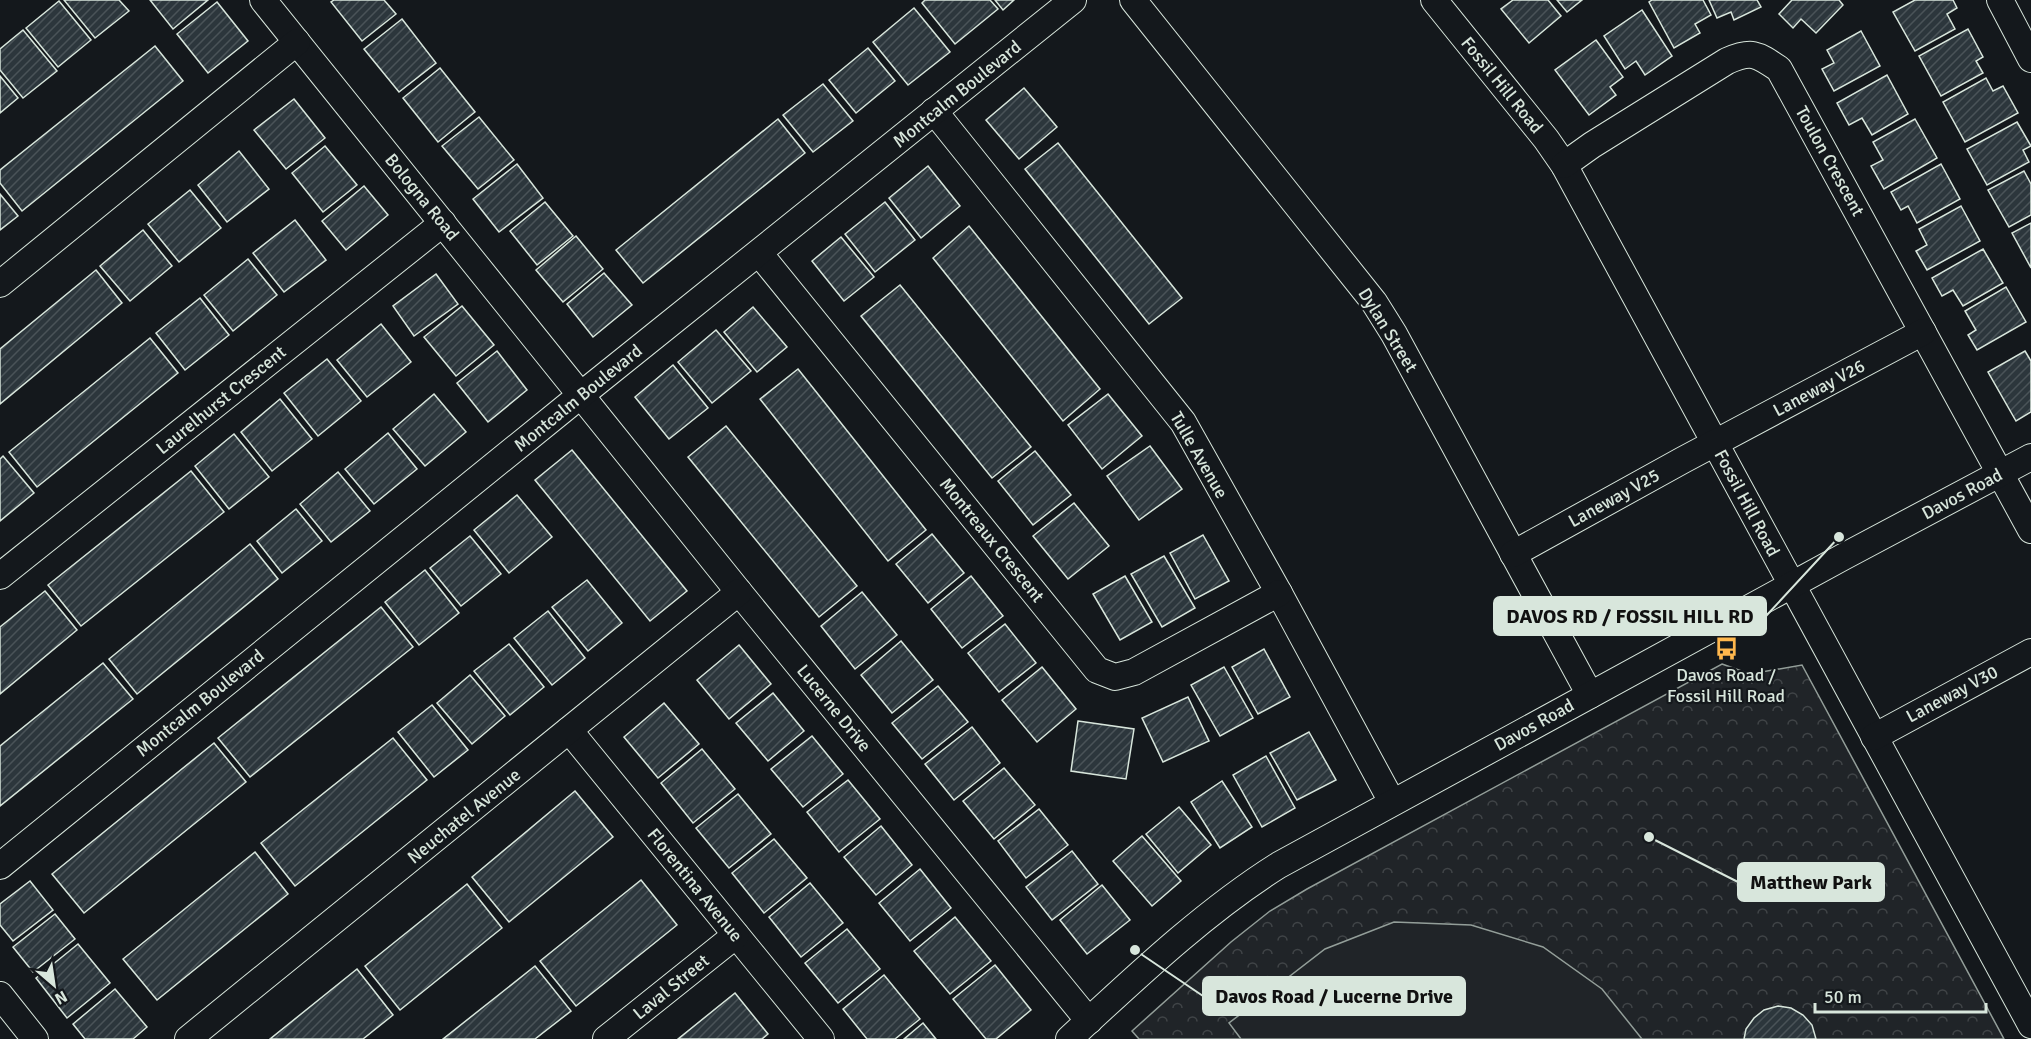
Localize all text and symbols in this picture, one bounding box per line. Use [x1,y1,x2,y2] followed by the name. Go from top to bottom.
[1456,32,1548,138] street label: Fossil Hill Road
[889,36,1025,152] street label: Montcalm Boulevard
[1791,102,1869,220] street label: Toulon Crescent
[380,149,464,245] street label: Bologna Road
[1353,284,1423,376] street label: Dylan Street
[510,340,646,456] street label: Montcalm Boulevard
[152,341,290,459] street label: Laurelhurst Crescent
[1769,355,1869,421] street label: Laneway V26
[1165,408,1233,502] street label: Tulle Avenue
[1710,446,1784,560] street label: Fossil Hill Road
[1565,464,1663,532] street label: Laneway V25
[1918,464,2006,524] street label: Davos Road
[935,473,1049,607] street label: Montreaux Crescent
[1494,597,1766,635] callout: DAVOS RD / FOSSIL HILL RD
[1506,604,1754,629] text: DAVOS RD / FOSSIL HILL RD
[1713,636,1739,662] bus stop icon: Davos Road / Fossil Hill Road
[132,645,268,761] street label: Montcalm Boulevard
[792,660,876,756] street label: Lucerne Drive
[1902,661,2002,727] street label: Laneway V30
[1667,664,1785,707] place label: Davos Road / Fossil Hill Road
[1490,694,1578,756] street label: Davos Road
[403,764,525,868] street label: Neuchatel Avenue
[643,824,747,946] street label: Florentina Avenue
[1738,863,1884,901] callout: Matthew Park
[1750,870,1873,895] text: Matthew Park
[629,950,713,1024] street label: Laval Street
[24,955,84,1015] north arrow
[1815,976,1986,1014] scale bar
[1203,977,1465,1015] callout: Davos Road / Lucerne Drive
[1215,984,1453,1009] text: Davos Road / Lucerne Drive
[51,986,71,1009] text: N
[1824,986,1862,1008] text: 50 m

